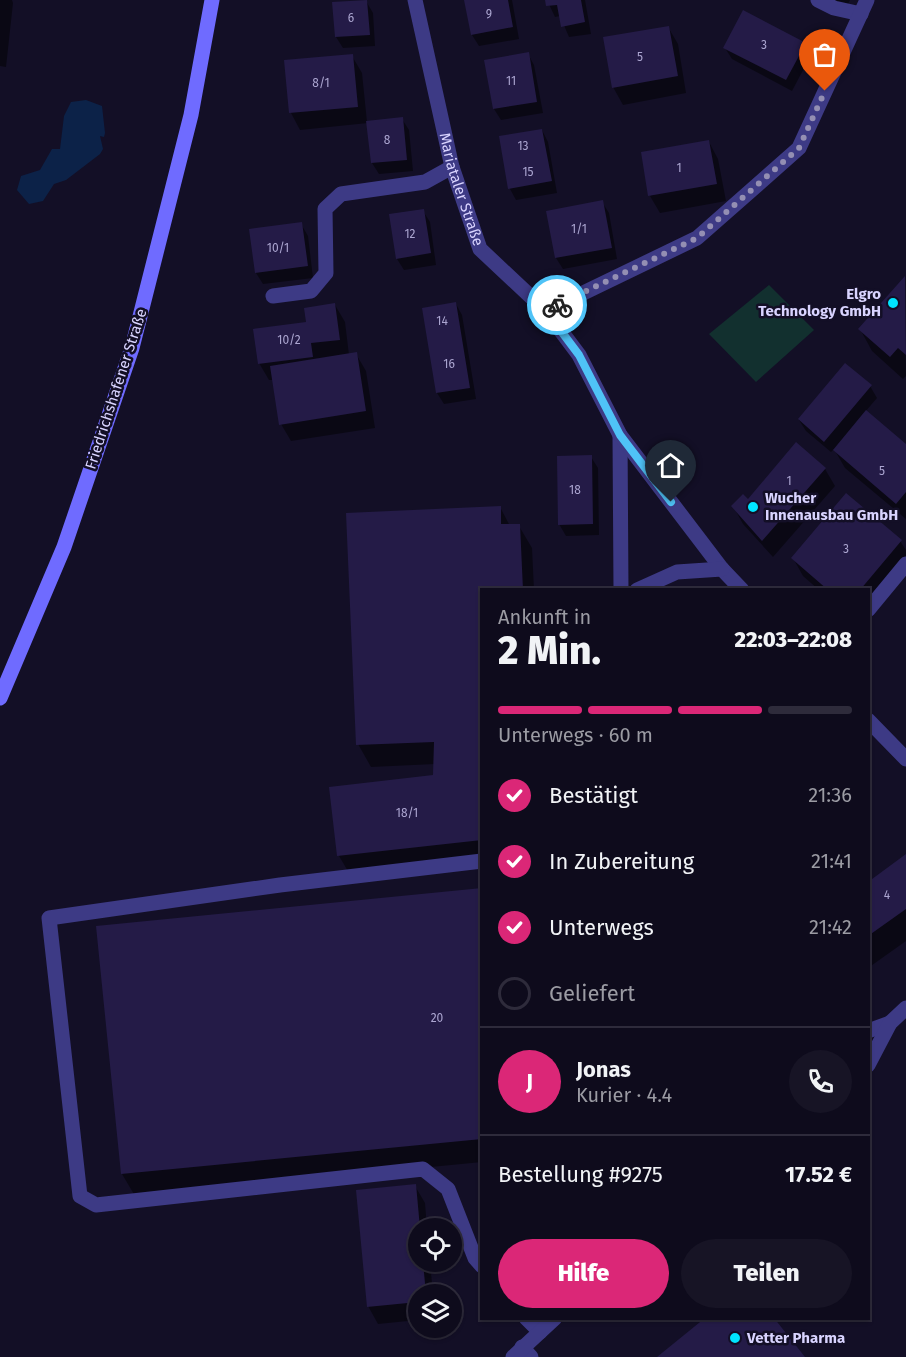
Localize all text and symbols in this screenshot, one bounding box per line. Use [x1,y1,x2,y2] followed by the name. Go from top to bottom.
[486,7,492,21] house number: 9
[348,11,354,25] house number: 6
[799,29,850,91] pin
[761,38,767,52] house number: 3
[808,38,841,71] icon: bag
[637,50,643,64] house number: 5
[506,74,516,88] house number: 11
[312,76,330,90] house number: 8/1
[436,131,487,248] street label: Mariataler Straße
[384,133,391,147] house number: 8
[517,139,529,153] house number: 13
[676,161,682,175] house number: 1
[522,165,534,179] house number: 15
[571,222,587,236] house number: 1/1
[404,227,416,241] house number: 12
[267,241,289,255] house number: 10/1
[527,275,587,335] courier
[758,285,881,320] place label: Elgro Technology GmbH
[541,289,574,322] icon: bike
[886,296,900,310] marker: Elgro Technology GmbH
[82,306,150,472] street label: Friedrichshafener Straße
[436,314,448,328] house number: 14
[277,333,301,347] house number: 10/2
[443,357,455,371] house number: 16
[645,440,696,502] pin
[654,449,687,482] icon: home
[879,464,885,478] house number: 5
[786,474,792,488] house number: 1
[569,483,581,497] house number: 18
[765,489,898,524] place label: Wucher Innenausbau GmbH
[746,500,760,514] marker: Wucher Innenausbau GmbH
[843,542,849,556] house number: 3
[498,605,591,629] text: Ankunft in
[734,626,852,653] text: 22:03–22:08
[498,628,601,674] text: 2 Min.
[498,723,653,747] text: Unterwegs · 60 m
[498,779,531,812] icon: check
[549,782,638,809] text: Bestätigt
[808,783,852,807] text: 21:36
[396,806,418,820] house number: 18/1
[498,845,531,878] icon: check
[549,848,694,875] text: In Zubereitung
[811,849,852,873] text: 21:41
[884,888,891,902] house number: 4
[498,911,531,944] icon: check
[549,914,654,941] text: Unterwegs
[809,915,852,939] text: 21:42
[549,980,635,1007] text: Geliefert
[431,1011,444,1025] house number: 20
[789,1050,852,1113] button: phone
[576,1056,631,1083] text: Jonas
[526,1068,533,1095] text: J
[576,1083,672,1107] text: Kurier · 4.4
[498,1161,663,1188] text: Bestellung #9275
[785,1161,852,1188] text: 17.52 €
[408,1218,462,1338] map controls
[408,1218,462,1272] button: locate
[498,1239,669,1308] button: Hilfe
[681,1239,852,1308] button: Teilen
[408,1284,462,1338] button: layers
[746,1329,845,1347] place label: Vetter Pharma
[728,1331,742,1345] marker: Vetter Pharma

